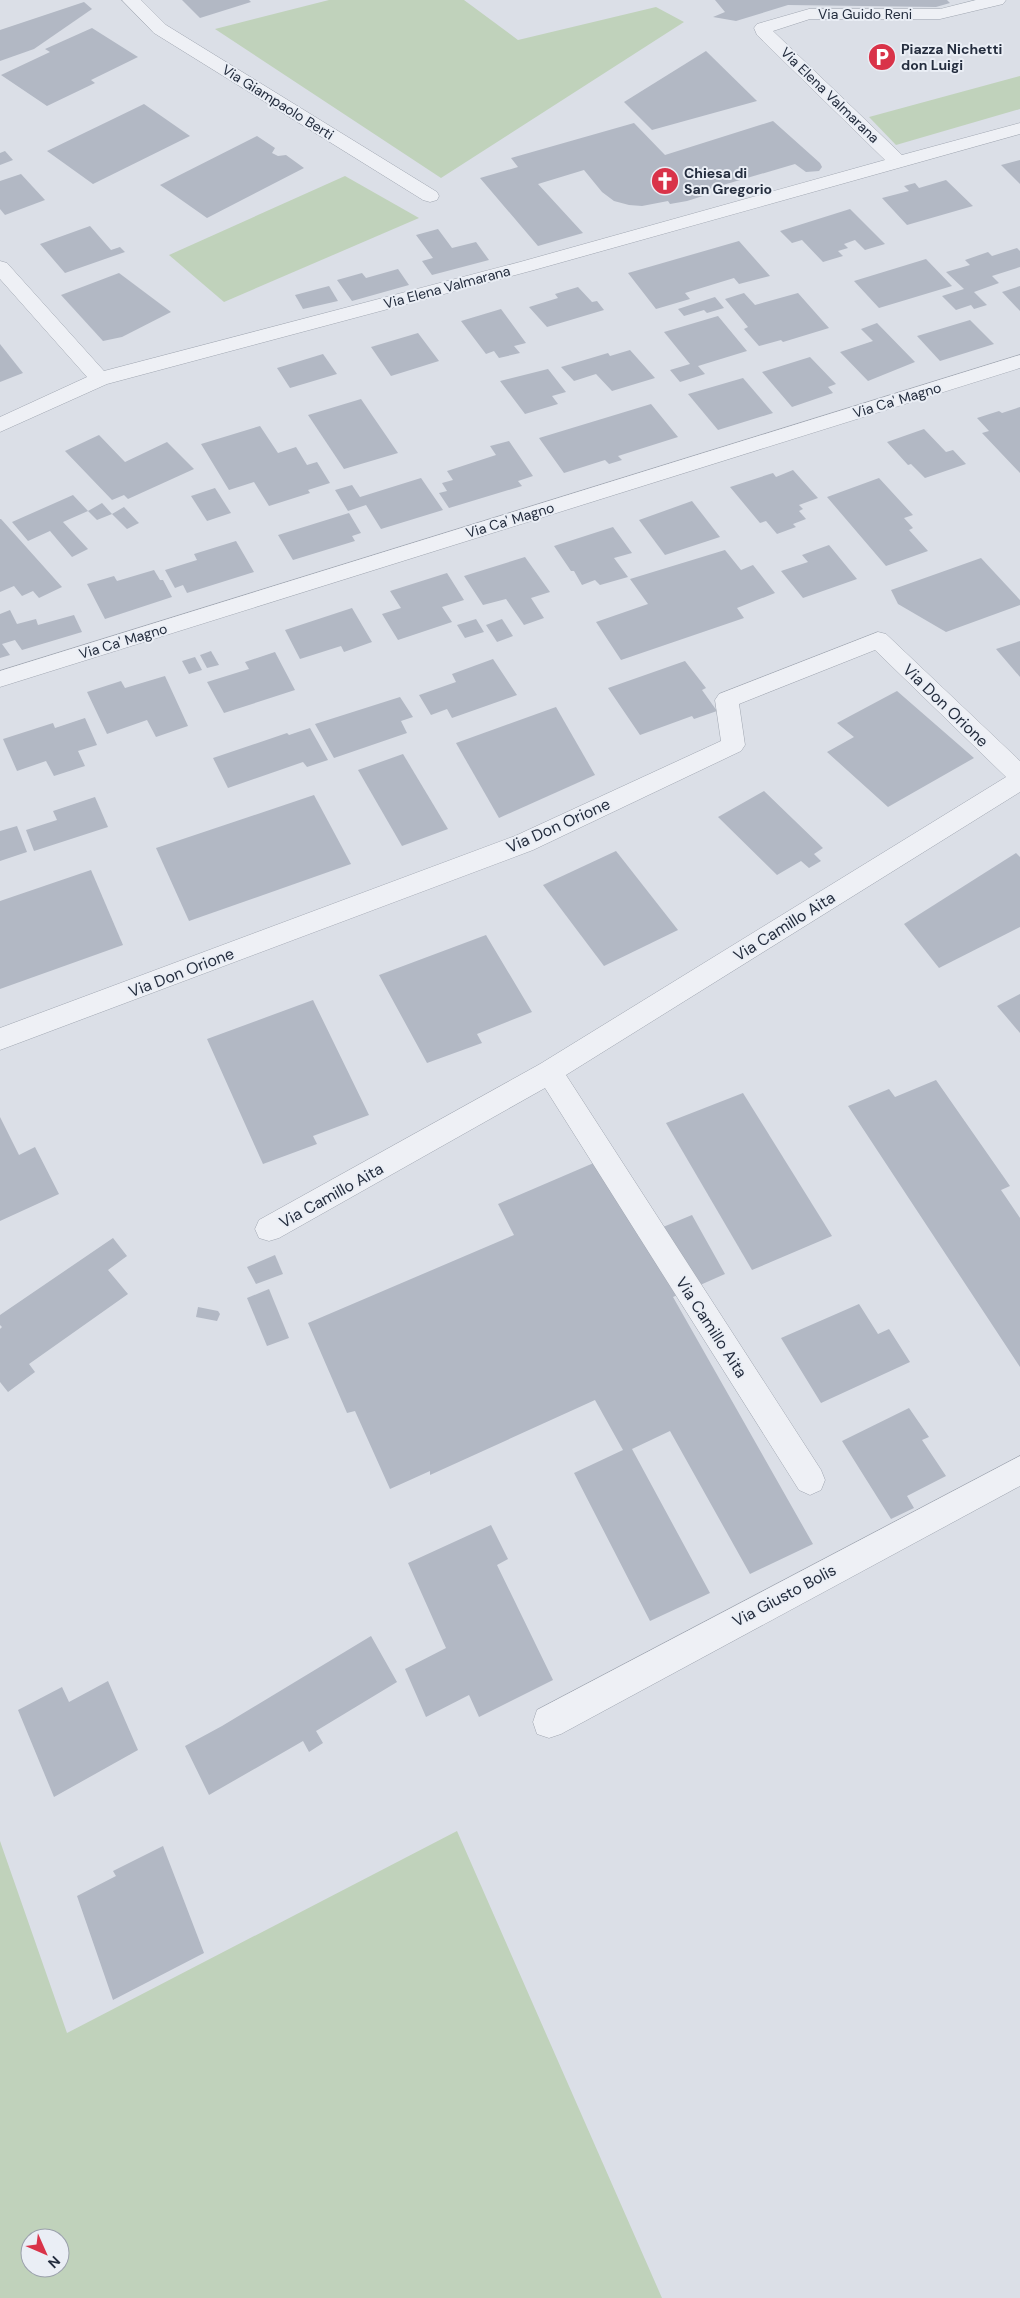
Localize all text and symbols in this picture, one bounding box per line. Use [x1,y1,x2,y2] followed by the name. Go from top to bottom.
[818,5,912,23] street label: Via Guido Reni
[901,40,1002,74] place label: Piazza Nichetti don Luigi
[867,42,897,72] parking icon: Piazza Nichetti don Luigi
[777,43,883,147] street label: Via Elena Valmarana
[219,60,337,144] street label: Via Giampaolo Berti
[684,164,772,198] place label: Chiesa di San Gregorio
[650,166,680,196] church icon: Chiesa di San Gregorio
[382,261,512,313] street label: Via Elena Valmarana
[851,378,943,422] street label: Via Ca' Magno
[464,498,556,542] street label: Via Ca' Magno
[77,619,169,663] street label: Via Ca' Magno
[898,659,993,752] street label: Via Don Orione
[503,793,613,858] street label: Via Don Orione
[729,887,839,966] street label: Via Camillo Aita
[125,943,237,1002] street label: Via Don Orione
[275,1158,387,1233] street label: Via Camillo Aita
[671,1273,752,1382] street label: Via Camillo Aita
[729,1559,840,1632] street label: Via Giusto Bolis
[20,2228,70,2278] north arrow
[44,2252,64,2272] text: N

